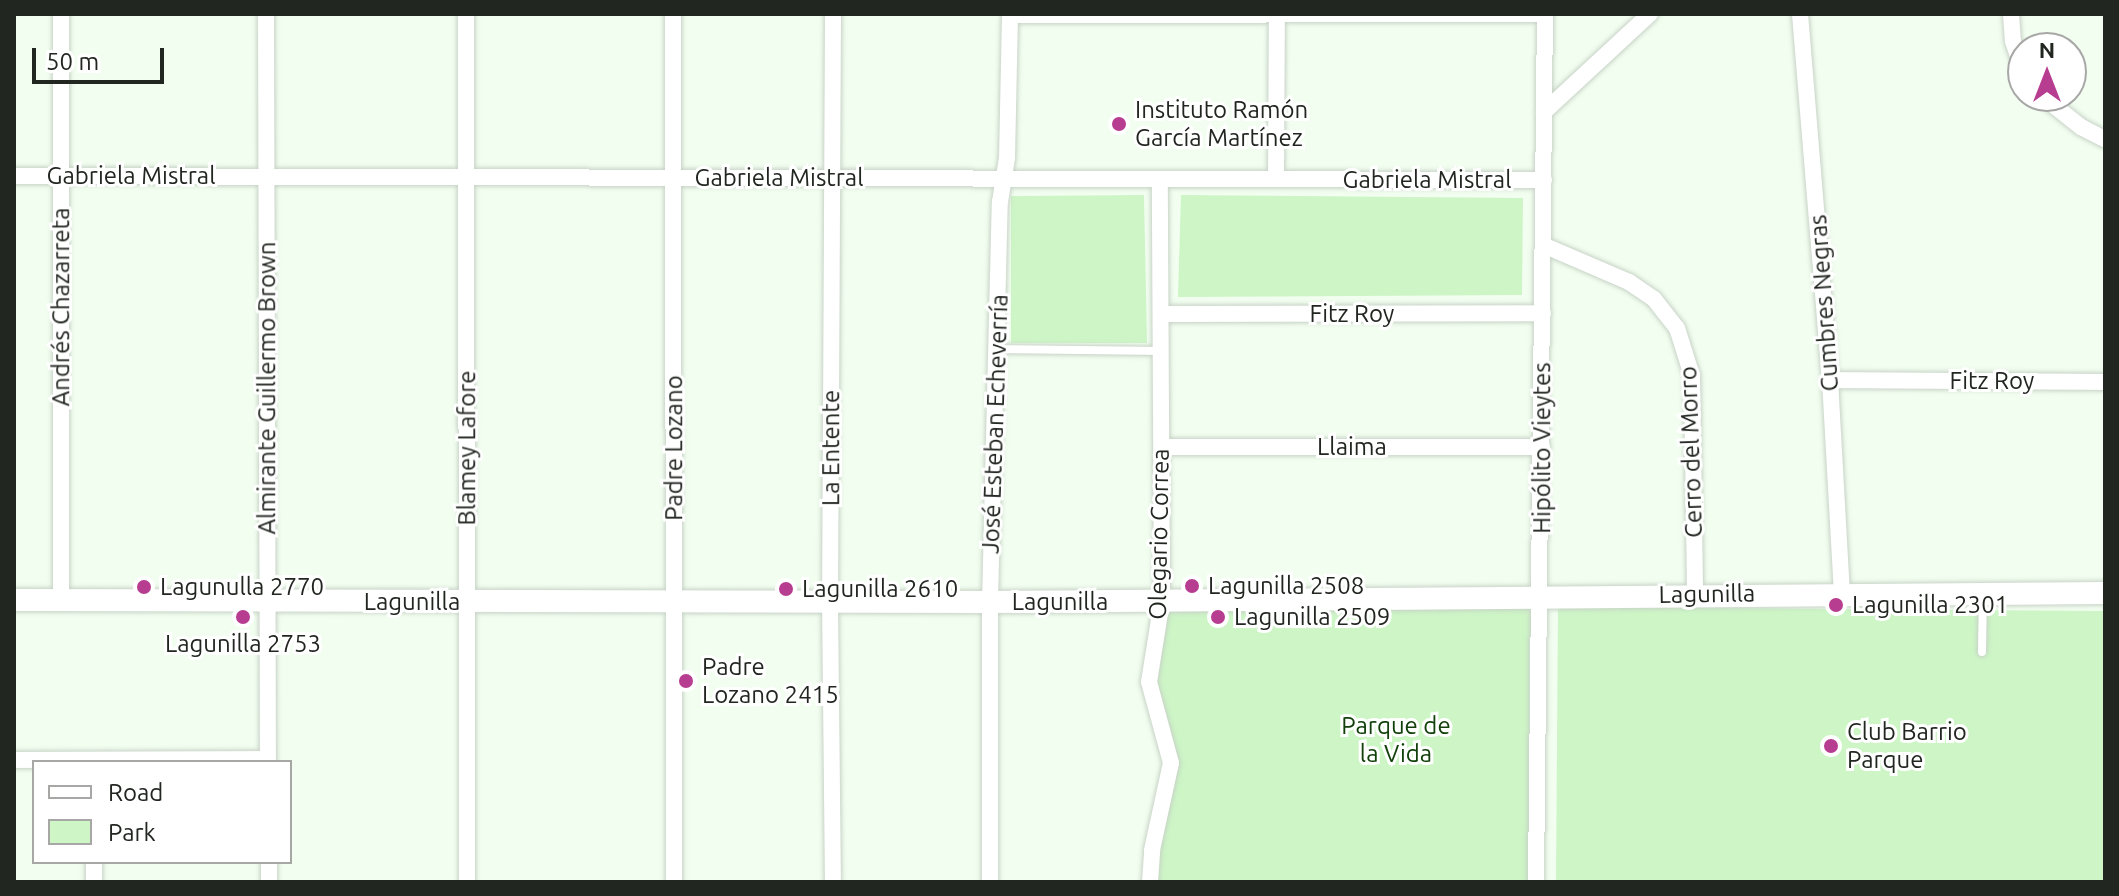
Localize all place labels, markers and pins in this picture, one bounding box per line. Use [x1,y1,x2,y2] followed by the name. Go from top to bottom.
[1135,96,1308,152] place label: Instituto Ramón García Martínez
[1110,115,1128,133] marker: Instituto Ramón García Martínez
[1208,572,1364,600] place label: Lagunilla 2508
[160,573,324,601] place label: Lagunulla 2770
[802,575,958,603] place label: Lagunilla 2610
[1183,577,1201,595] marker: Lagunilla 2508
[135,578,153,596] marker: Lagunulla 2770
[777,580,795,598] marker: Lagunilla 2610
[1852,591,2008,619] place label: Lagunilla 2301
[1827,596,1845,614] marker: Lagunilla 2301
[1234,603,1390,631] place label: Lagunilla 2509
[234,608,252,626] marker: Lagunilla 2753
[1209,608,1227,626] marker: Lagunilla 2509
[165,630,321,658] place label: Lagunilla 2753
[702,653,839,709] place label: Padre Lozano 2415
[677,672,695,690] marker: Padre Lozano 2415
[1847,718,1967,774] place label: Club Barrio Parque
[1822,737,1840,755] marker: Club Barrio Parque

